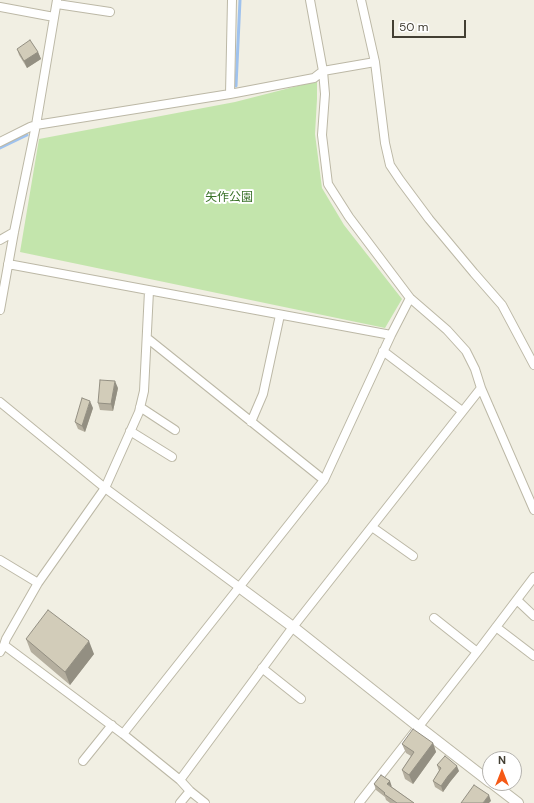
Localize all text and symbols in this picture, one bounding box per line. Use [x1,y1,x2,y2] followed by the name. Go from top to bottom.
[394,12,468,38] scale bar
[399,19,428,35] text: 50 m
[205,191,253,205] park label: 矢作公園
[482,751,522,791] north arrow
[498,753,506,767] text: N

